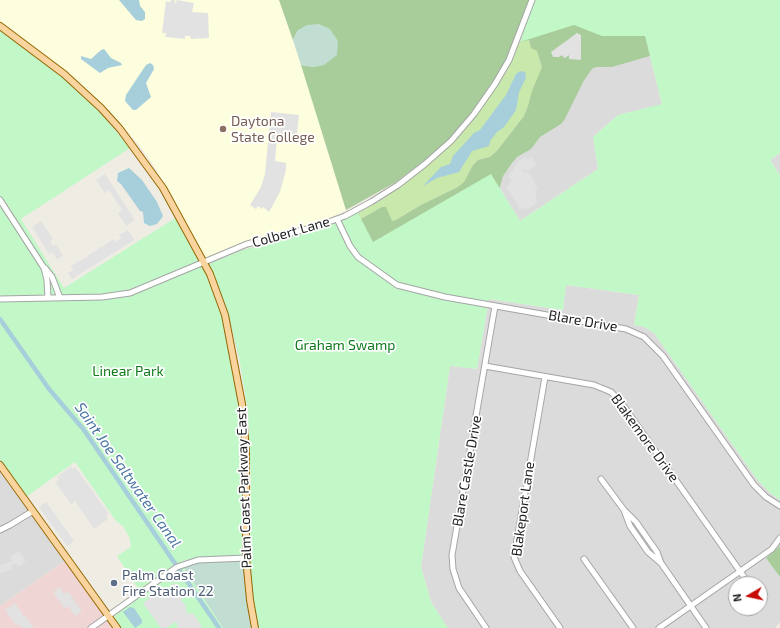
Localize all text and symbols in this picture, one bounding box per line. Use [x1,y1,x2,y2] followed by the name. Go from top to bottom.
[231,113,315,146] place label: Daytona State College
[218,124,228,134] marker: Daytona State College
[250,213,332,251] street label: Colbert Lane
[547,307,619,335] street label: Blare Drive
[295,337,395,353] park label: Graham Swamp
[92,363,164,379] park label: Linear Park
[607,391,683,485] street label: Blakemore Drive
[71,399,185,551] water label: Saint Joe Saltwater Canal
[233,407,255,569] street label: Palm Coast Parkway East
[449,414,485,528] street label: Blare Castle Drive
[508,460,538,558] street label: Blakeport Lane
[122,567,214,600] place label: Palm Coast Fire Station 22
[728,576,768,616] north arrow
[109,578,119,588] marker: Palm Coast Fire Station 22
[730,593,744,603] text: N

